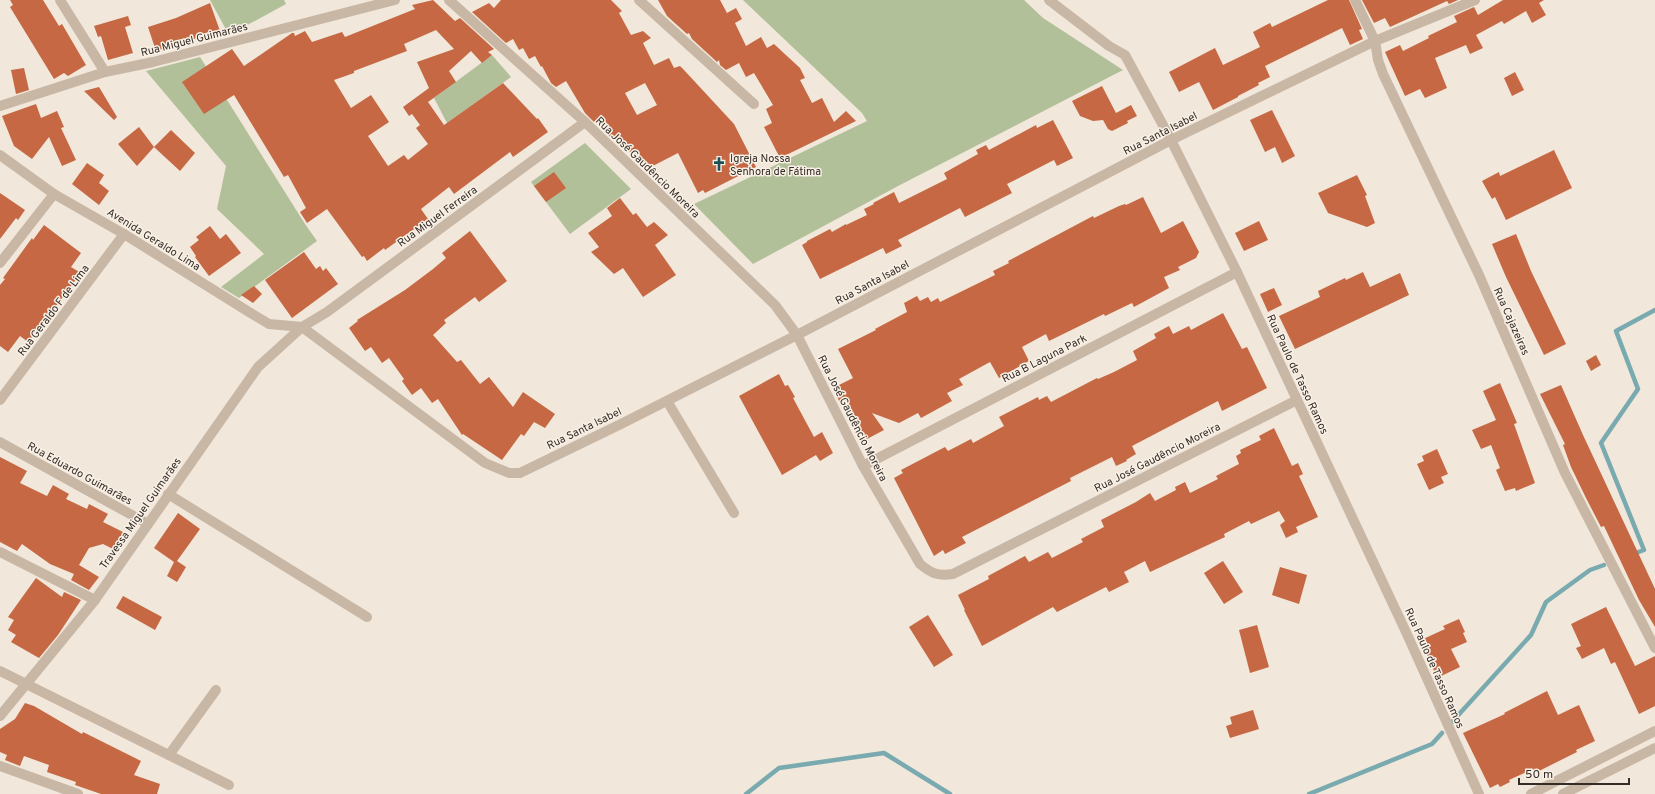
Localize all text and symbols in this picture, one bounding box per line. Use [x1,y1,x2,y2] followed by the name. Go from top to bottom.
[139,20,249,60] street label: Rua Miguel Guimarães
[1121,109,1200,159] street label: Rua Santa Isabel
[592,114,703,221] street label: Rua José Gaudêncio Moreira
[730,152,821,179] place label: Igreja Nossa Senhora de Fátima
[711,156,727,172] church icon: Igreja Nossa Senhora de Fátima
[395,183,480,250] street label: Rua Miguel Ferreira
[104,205,203,274] street label: Avenida Geraldo Lima
[833,258,912,308] street label: Rua Santa Isabel
[15,262,93,359] street label: Rua Geraldo F de Lima
[1490,285,1532,357] street label: Rua Cajazeiras
[1263,312,1331,437] street label: Rua Paulo de Tasso Ramos
[1000,331,1089,386] street label: Rua B Laguna Park
[814,353,890,484] street label: Rua José Gaudêncio Moreira
[545,405,624,453] street label: Rua Santa Isabel
[1092,420,1223,496] street label: Rua José Gaudêncio Moreira
[25,439,134,509] street label: Rua Eduardo Guimarães
[97,455,185,572] street label: Travessa Miguel Guimarães
[1401,606,1467,731] street label: Rua Paulo de Tasso Ramos
[1519,760,1629,786] scale bar
[1525,767,1553,783] text: 50 m

